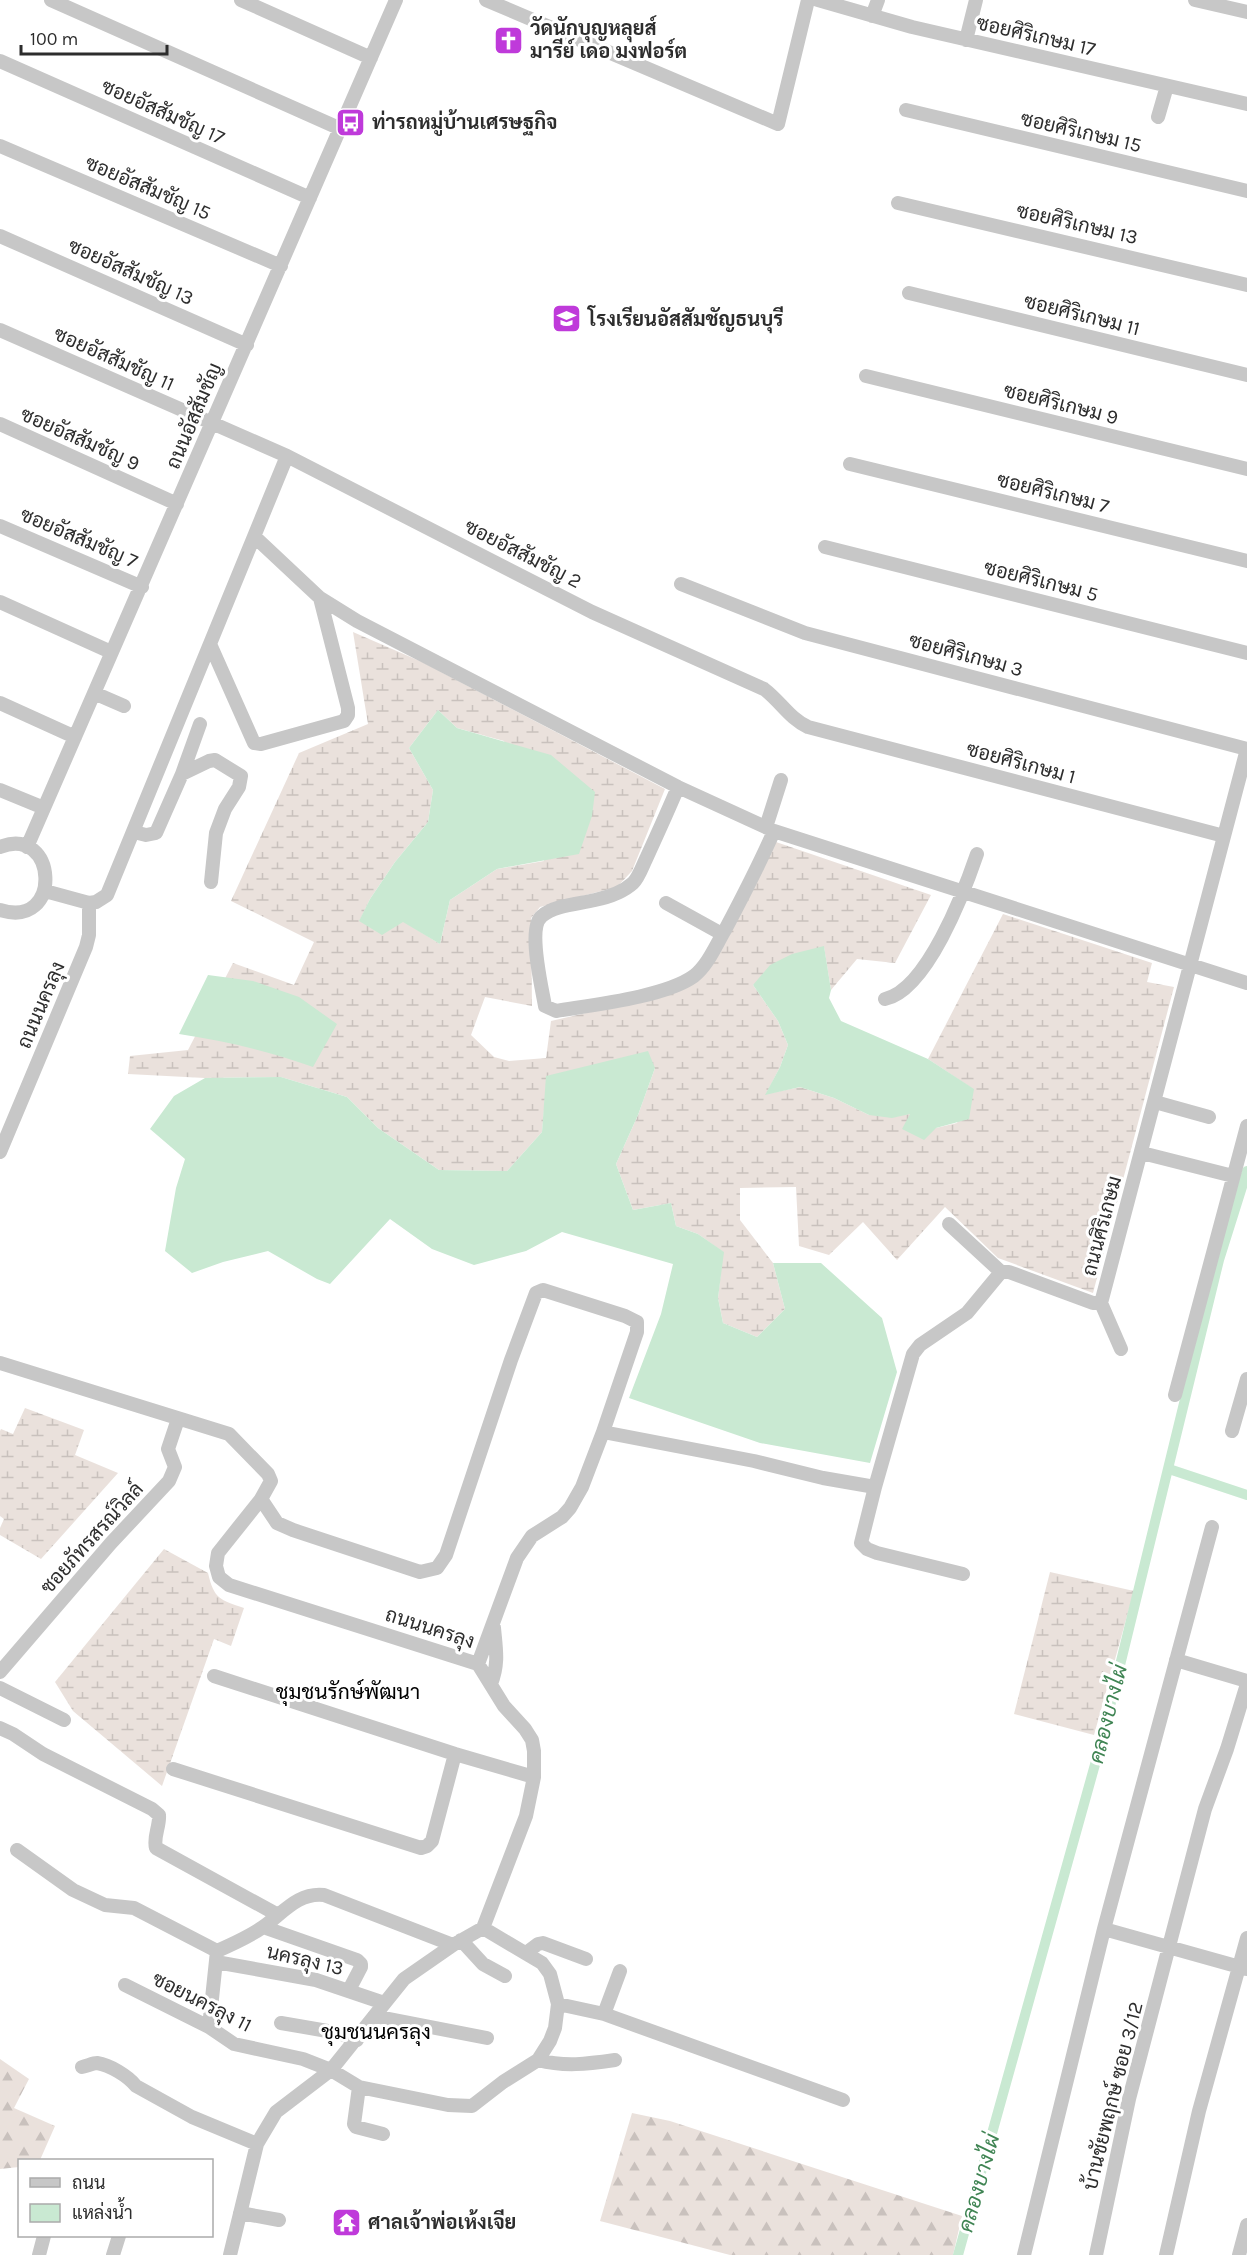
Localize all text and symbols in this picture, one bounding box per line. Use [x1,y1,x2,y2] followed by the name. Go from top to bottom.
[974,10,1099,61] street label: ซอยศิริเกษม 17
[530,15,687,63] place label: วัดนักบุญหลุยส์ มารีย์ เดอ มงฟอร์ต
[21,18,166,56] scale bar
[493,24,525,56] church icon: วัดนักบุญหลุยส์ มารีย์ เดอ มงฟอร์ต
[30,28,78,50] text: 100 m
[98,74,229,150] street label: ซอยอัสสัมชัญ 17
[335,106,367,138] bus stop icon: ท่ารถหมู่บ้านเศรษฐกิจ
[1018,106,1144,157] street label: ซอยศิริเกษม 15
[372,109,558,136] place label: ท่ารถหมู่บ้านเศรษฐกิจ
[82,150,215,225] street label: ซอยอัสสัมชัญ 15
[1014,198,1140,249] street label: ซอยศิริเกษม 13
[65,233,198,310] street label: ซอยอัสสัมชัญ 13
[1022,289,1143,341] street label: ซอยศิริเกษม 11
[551,303,583,335] school or university icon: โรงเรียนอัสสัมชัญธนบุรี
[587,305,783,334] place label: โรงเรียนอัสสัมชัญธนบุรี
[50,321,178,396] street label: ซอยอัสสัมชัญ 11
[160,359,227,473] street label: ถนนอัสสัมชัญ
[1001,378,1121,429] street label: ซอยศิริเกษม 9
[17,402,143,475] street label: ซอยอัสสัมชัญ 9
[994,467,1112,518] street label: ซอยศิริเกษม 7
[17,502,142,573] street label: ซอยอัสสัมชัญ 7
[461,514,586,593] street label: ซอยอัสสัมชัญ 2
[982,555,1101,606] street label: ซอยศิริเกษม 5
[906,628,1026,681] street label: ซอยศิริเกษม 3
[964,736,1078,789] street label: ซอยศิริเกษม 1
[12,958,71,1053] street label: ถนนนครลุง
[1077,1173,1126,1278] street label: ถนนศิริเกษม
[34,1476,148,1598] street label: ซอยภัทรสรณ์วิลล์
[382,1603,477,1655] street label: ถนนนครลุง
[1083,1661,1132,1766] water label: คลองบางไผ่
[276,1678,420,1706] district label: ชุมชนรักษ์พัฒนา
[264,1940,346,1982] street label: นครลุง 13
[147,1967,256,2039] street label: ซอยนครลุง 11
[1076,1999,1148,2193] street label: บ้านชัยพฤกษ์ ซอย 3/12
[321,2020,431,2046] district label: ชุมชนนครลุง
[953,2130,1005,2235] water label: คลองบางไผ่
[18,2159,213,2237] legend
[72,2172,105,2194] text: ถนน
[72,2197,133,2224] text: แหล่งน้ำ
[331,2206,363,2238] temple icon: ศาลเจ้าพ่อเห้งเจีย
[368,2209,516,2234] place label: ศาลเจ้าพ่อเห้งเจีย

